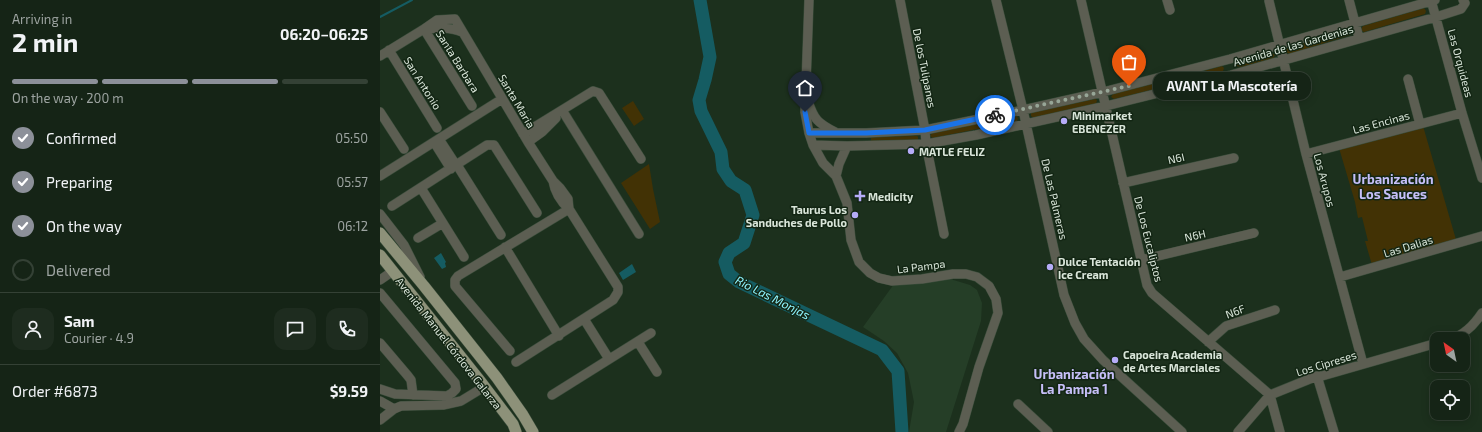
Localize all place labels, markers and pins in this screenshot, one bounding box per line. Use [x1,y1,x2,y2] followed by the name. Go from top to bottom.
[1112,45,1146,86] pin
[788,71,822,112] pin
[1153,72,1311,100] callout: AVANT La Mascotería
[1072,109,1133,135] place label: Minimarket EBENEZER
[1059,116,1069,126] marker: Minimarket EBENEZER
[919,145,985,158] place label: MATLE FELIZ
[906,146,916,156] marker: MATLE FELIZ
[868,190,914,204] place label: Medicity
[855,191,865,201] marker: Medicity
[746,203,848,229] place label: Taurus Los Sanduches de Pollo
[850,210,860,220] marker: Taurus Los Sanduches de Pollo
[1058,255,1140,281] place label: Dulce Tentación Ice Cream
[1045,262,1055,272] marker: Dulce Tentación Ice Cream
[1123,348,1222,374] place label: Capoeira Academia de Artes Marciales
[1110,355,1120,365] marker: Capoeira Academia de Artes Marciales

